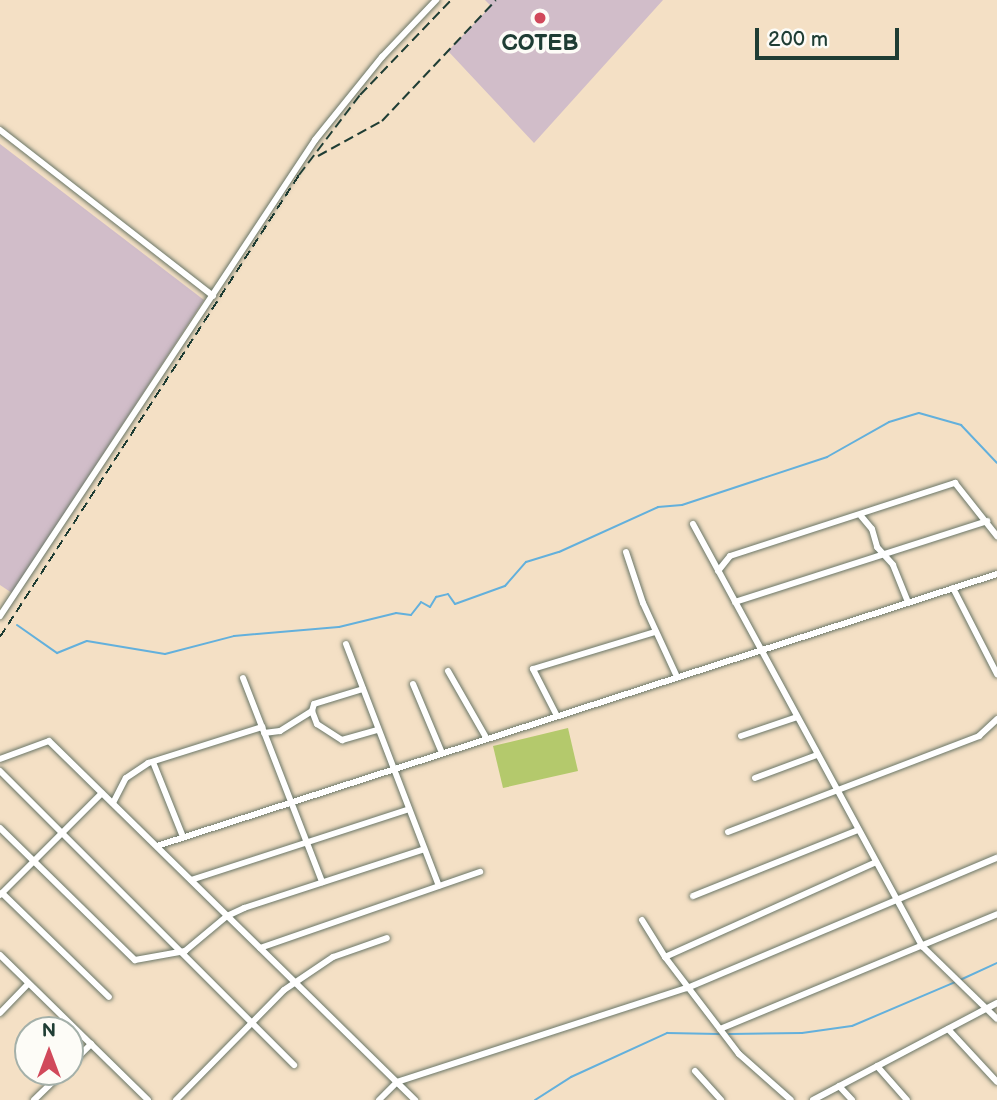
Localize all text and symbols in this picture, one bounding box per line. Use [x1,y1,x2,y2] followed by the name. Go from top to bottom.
[532,10,548,26] marker: COTEB
[759,14,902,58] scale bar
[768,27,828,52] text: 200 m
[502,29,578,57] place label: COTEB
[14,1016,84,1086] north arrow
[42,1020,56,1043] text: N

